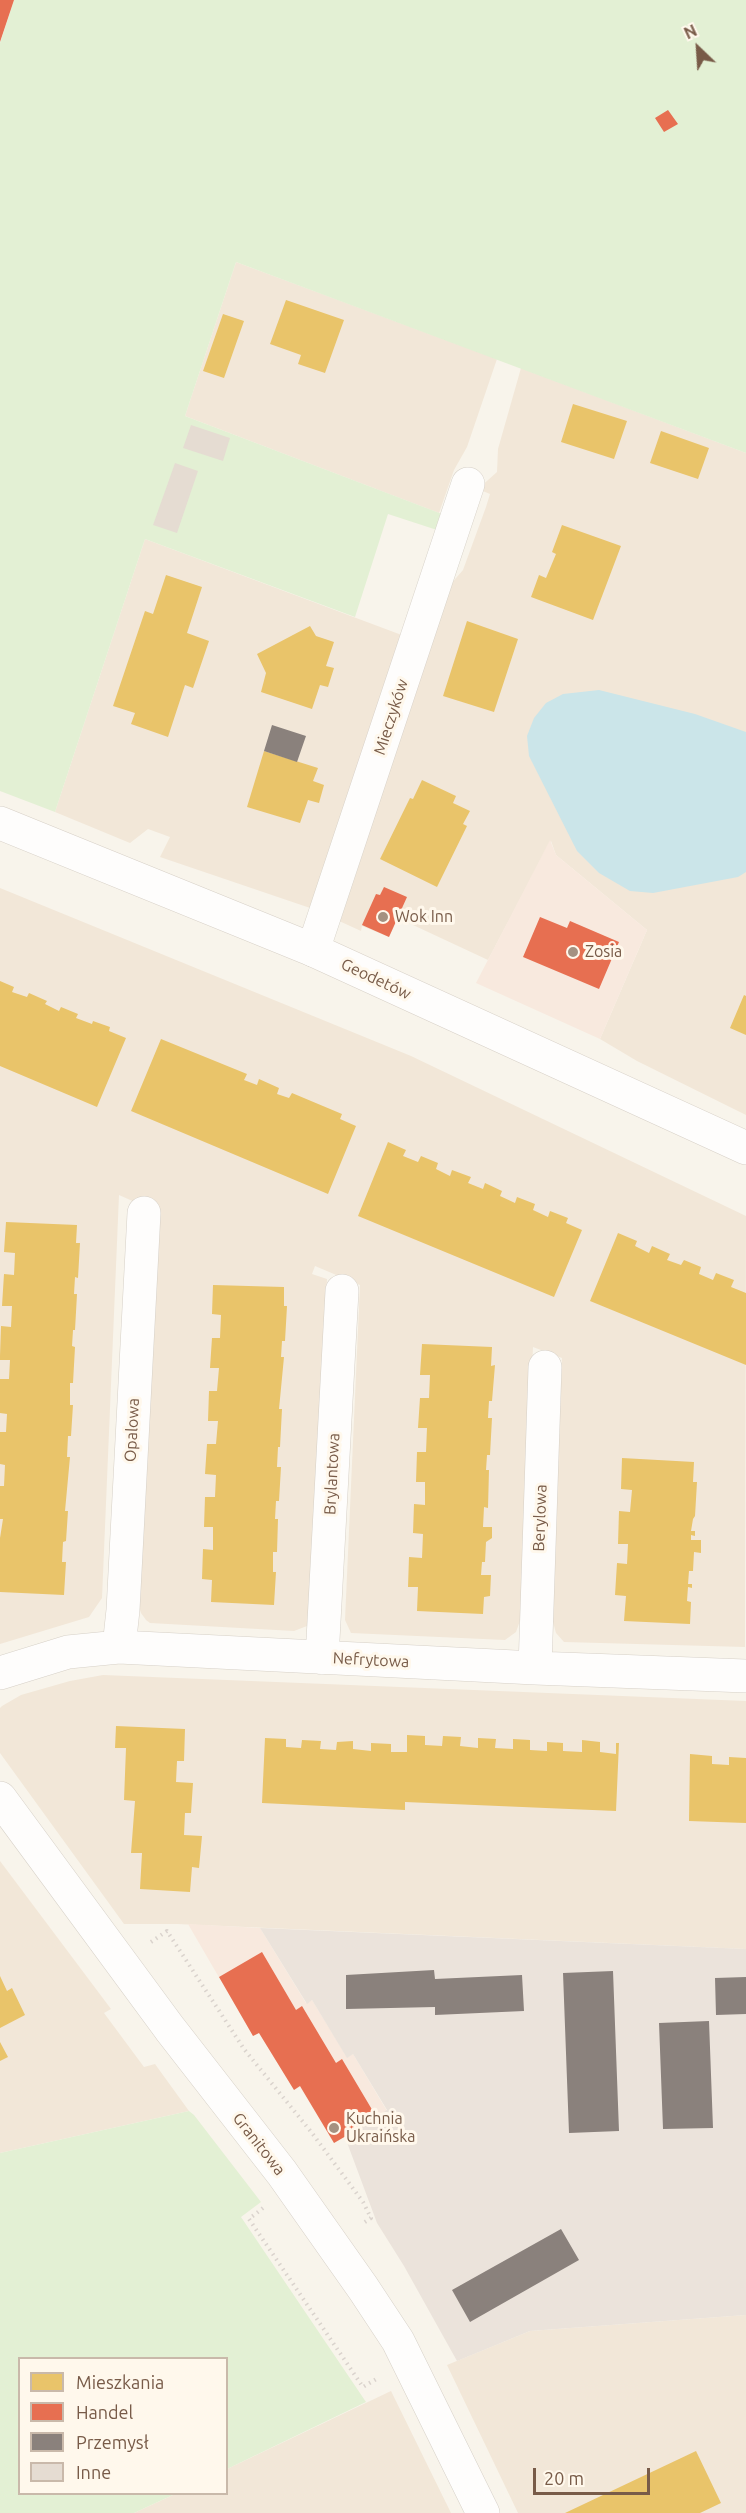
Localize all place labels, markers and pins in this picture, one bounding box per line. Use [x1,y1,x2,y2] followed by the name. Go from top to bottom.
[395,907,453,927] place label: Wok Inn
[376,910,390,924] marker: Wok Inn
[585,942,622,962] place label: Zosia
[566,945,580,959] marker: Zosia
[346,2109,416,2147] place label: Kuchnia Ukraińska
[327,2121,341,2135] marker: Kuchnia Ukraińska

